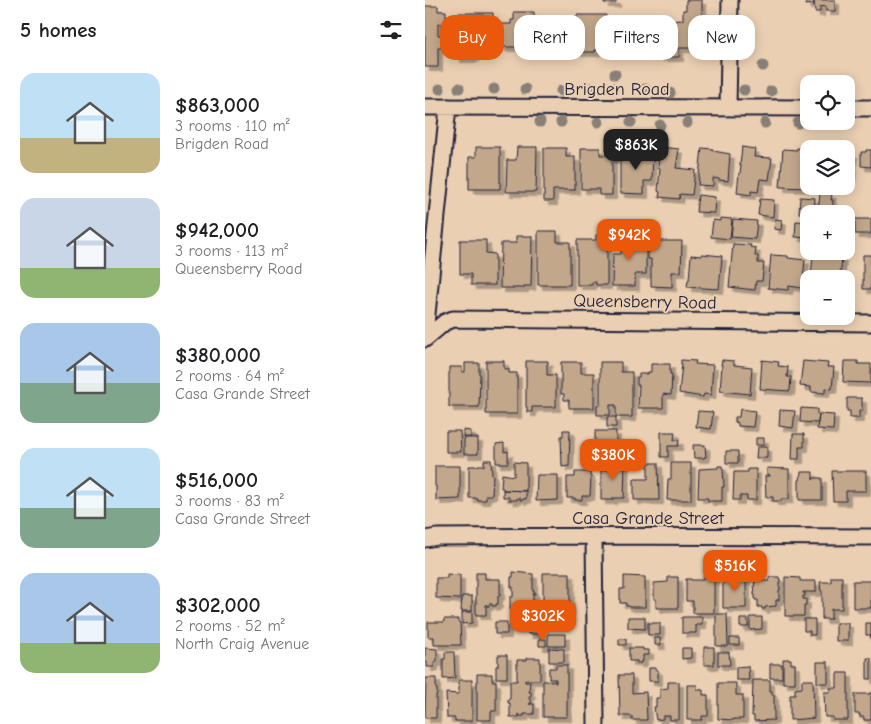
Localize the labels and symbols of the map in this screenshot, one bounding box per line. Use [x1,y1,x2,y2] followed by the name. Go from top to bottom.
[564,79,670,100] street label: Brigden Road
[601,128,671,171] pin: $863K
[594,218,664,261] pin: $942K
[573,290,717,314] street label: Queensberry Road
[578,438,648,481] pin: $380K
[572,508,725,529] street label: Casa Grande Street
[700,550,770,592] pin: $516K
[508,600,578,642] pin: $302K

